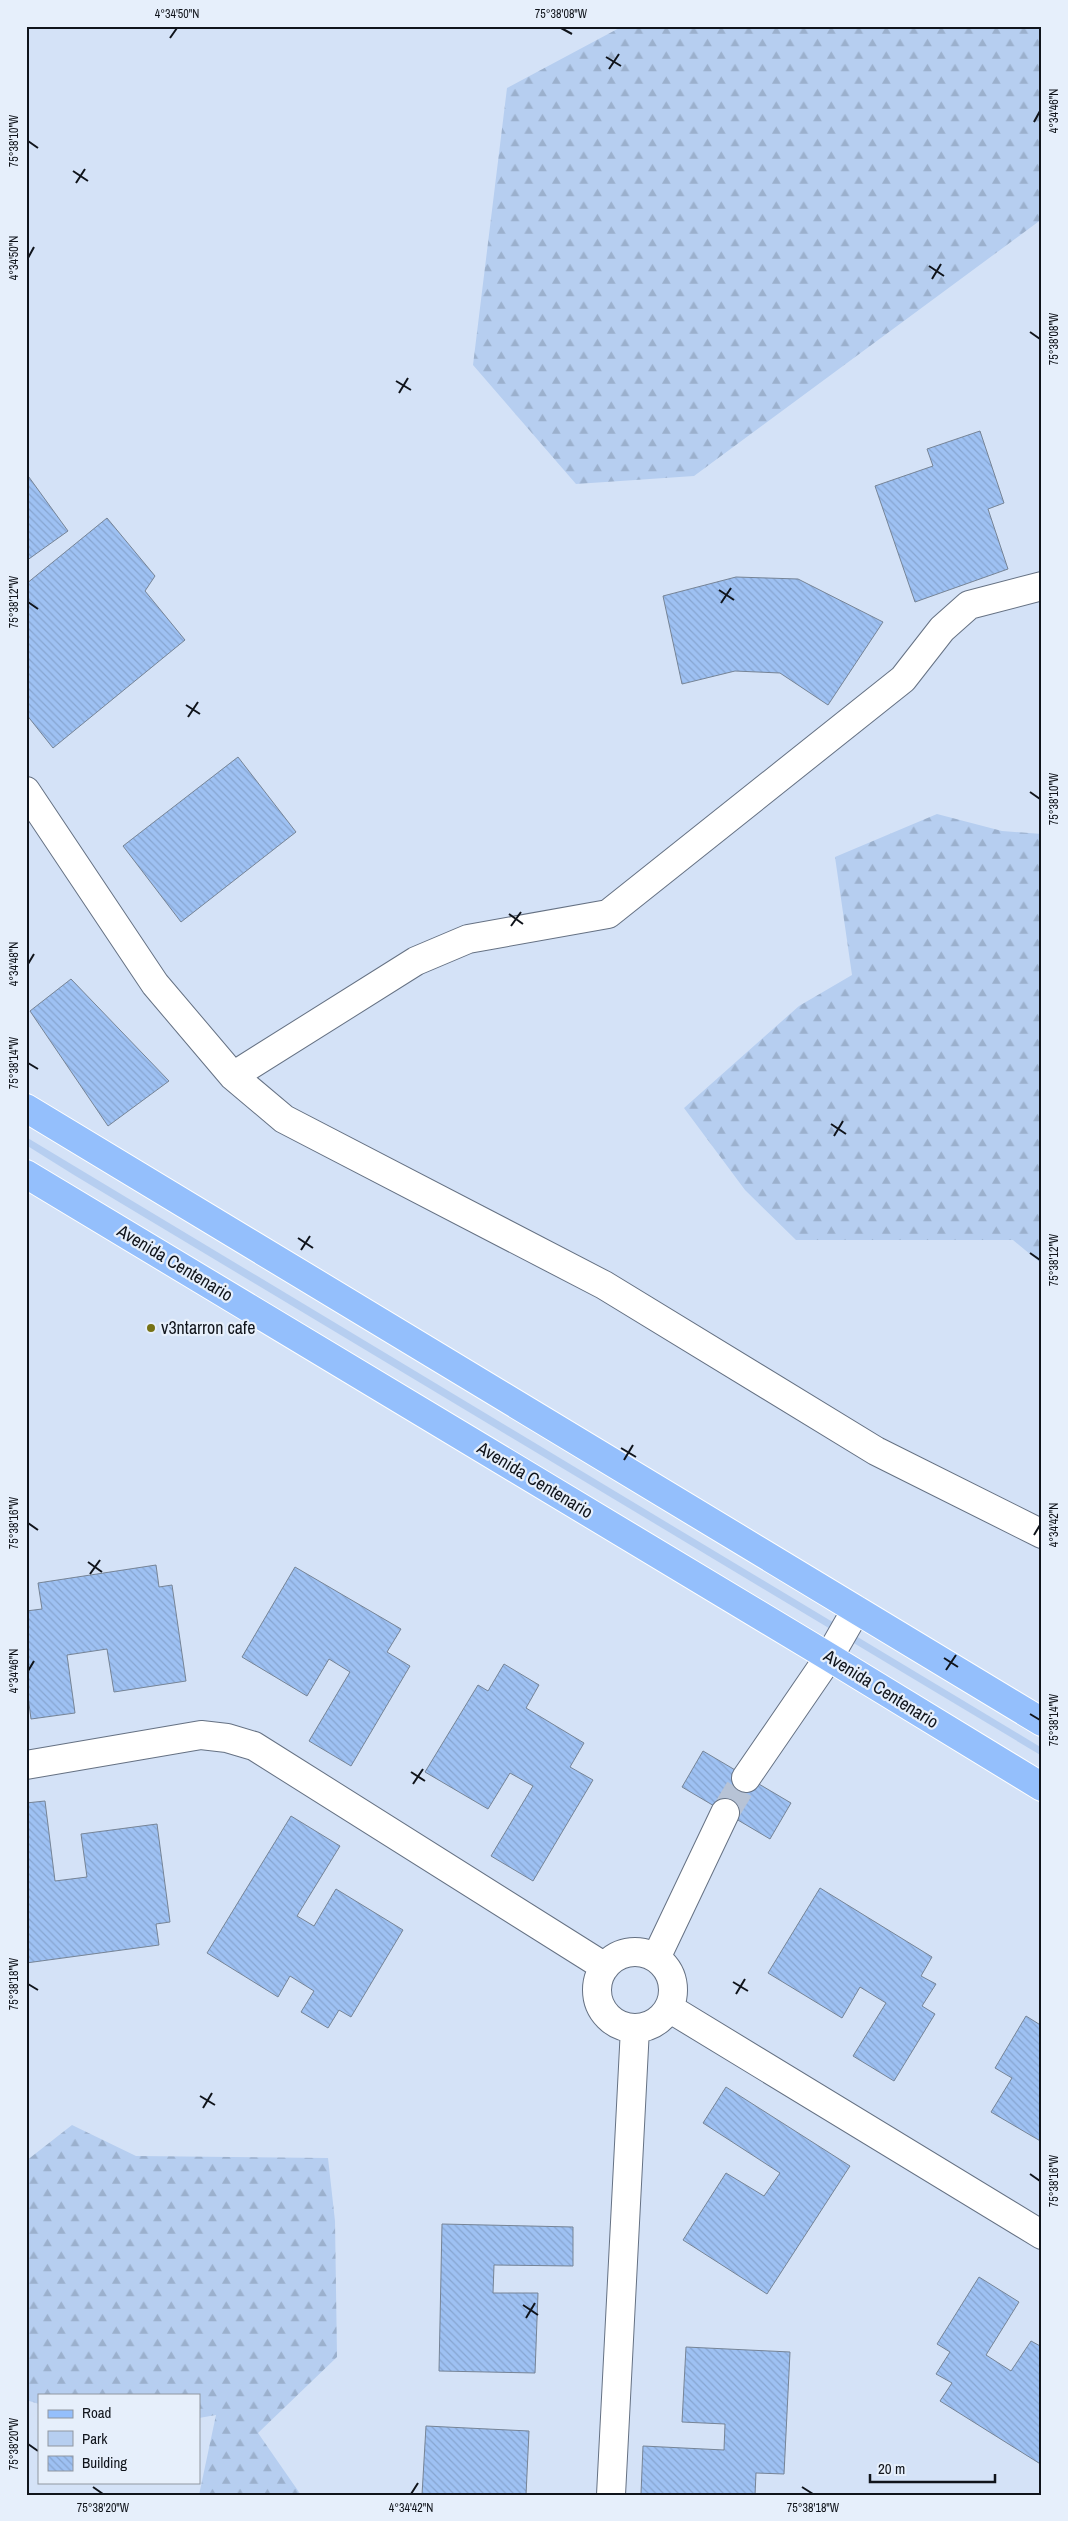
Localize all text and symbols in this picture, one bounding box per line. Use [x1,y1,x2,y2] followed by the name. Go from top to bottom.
[155,6,199,22] text: 4°34'50"N
[535,6,588,22] text: 75°38'08"W
[1046,89,1062,133] text: 4°34'46"N
[6,114,22,167] text: 75°38'10"W
[6,236,22,280] text: 4°34'50"N
[1046,312,1062,365] text: 75°38'08"W
[6,575,22,628] text: 75°38'12"W
[1046,772,1062,825] text: 75°38'10"W
[6,942,22,986] text: 4°34'48"N
[6,1036,22,1089] text: 75°38'14"W
[112,1218,238,1307] street label: Avenida Centenario
[1046,1233,1062,1286] text: 75°38'12"W
[161,1315,255,1340] place label: v3ntarron cafe
[145,1322,157,1334] marker: v3ntarron cafe
[472,1435,598,1524] street label: Avenida Centenario
[6,1496,22,1549] text: 75°38'16"W
[1046,1503,1062,1547] text: 4°34'42"N
[818,1643,943,1734] street label: Avenida Centenario
[6,1649,22,1693] text: 4°34'46"N
[1046,1693,1062,1746] text: 75°38'14"W
[6,1957,22,2010] text: 75°38'18"W
[1046,2154,1062,2207] text: 75°38'16"W
[38,2394,200,2484] legend
[82,2402,111,2423] text: Road
[6,2417,22,2470] text: 75°38'20"W
[82,2428,108,2449] text: Park
[870,2451,996,2483] scale bar
[82,2452,127,2473] text: Building
[878,2458,905,2479] text: 20 m
[77,2500,130,2516] text: 75°38'20"W
[389,2500,433,2516] text: 4°34'42"N
[787,2500,840,2516] text: 75°38'18"W

